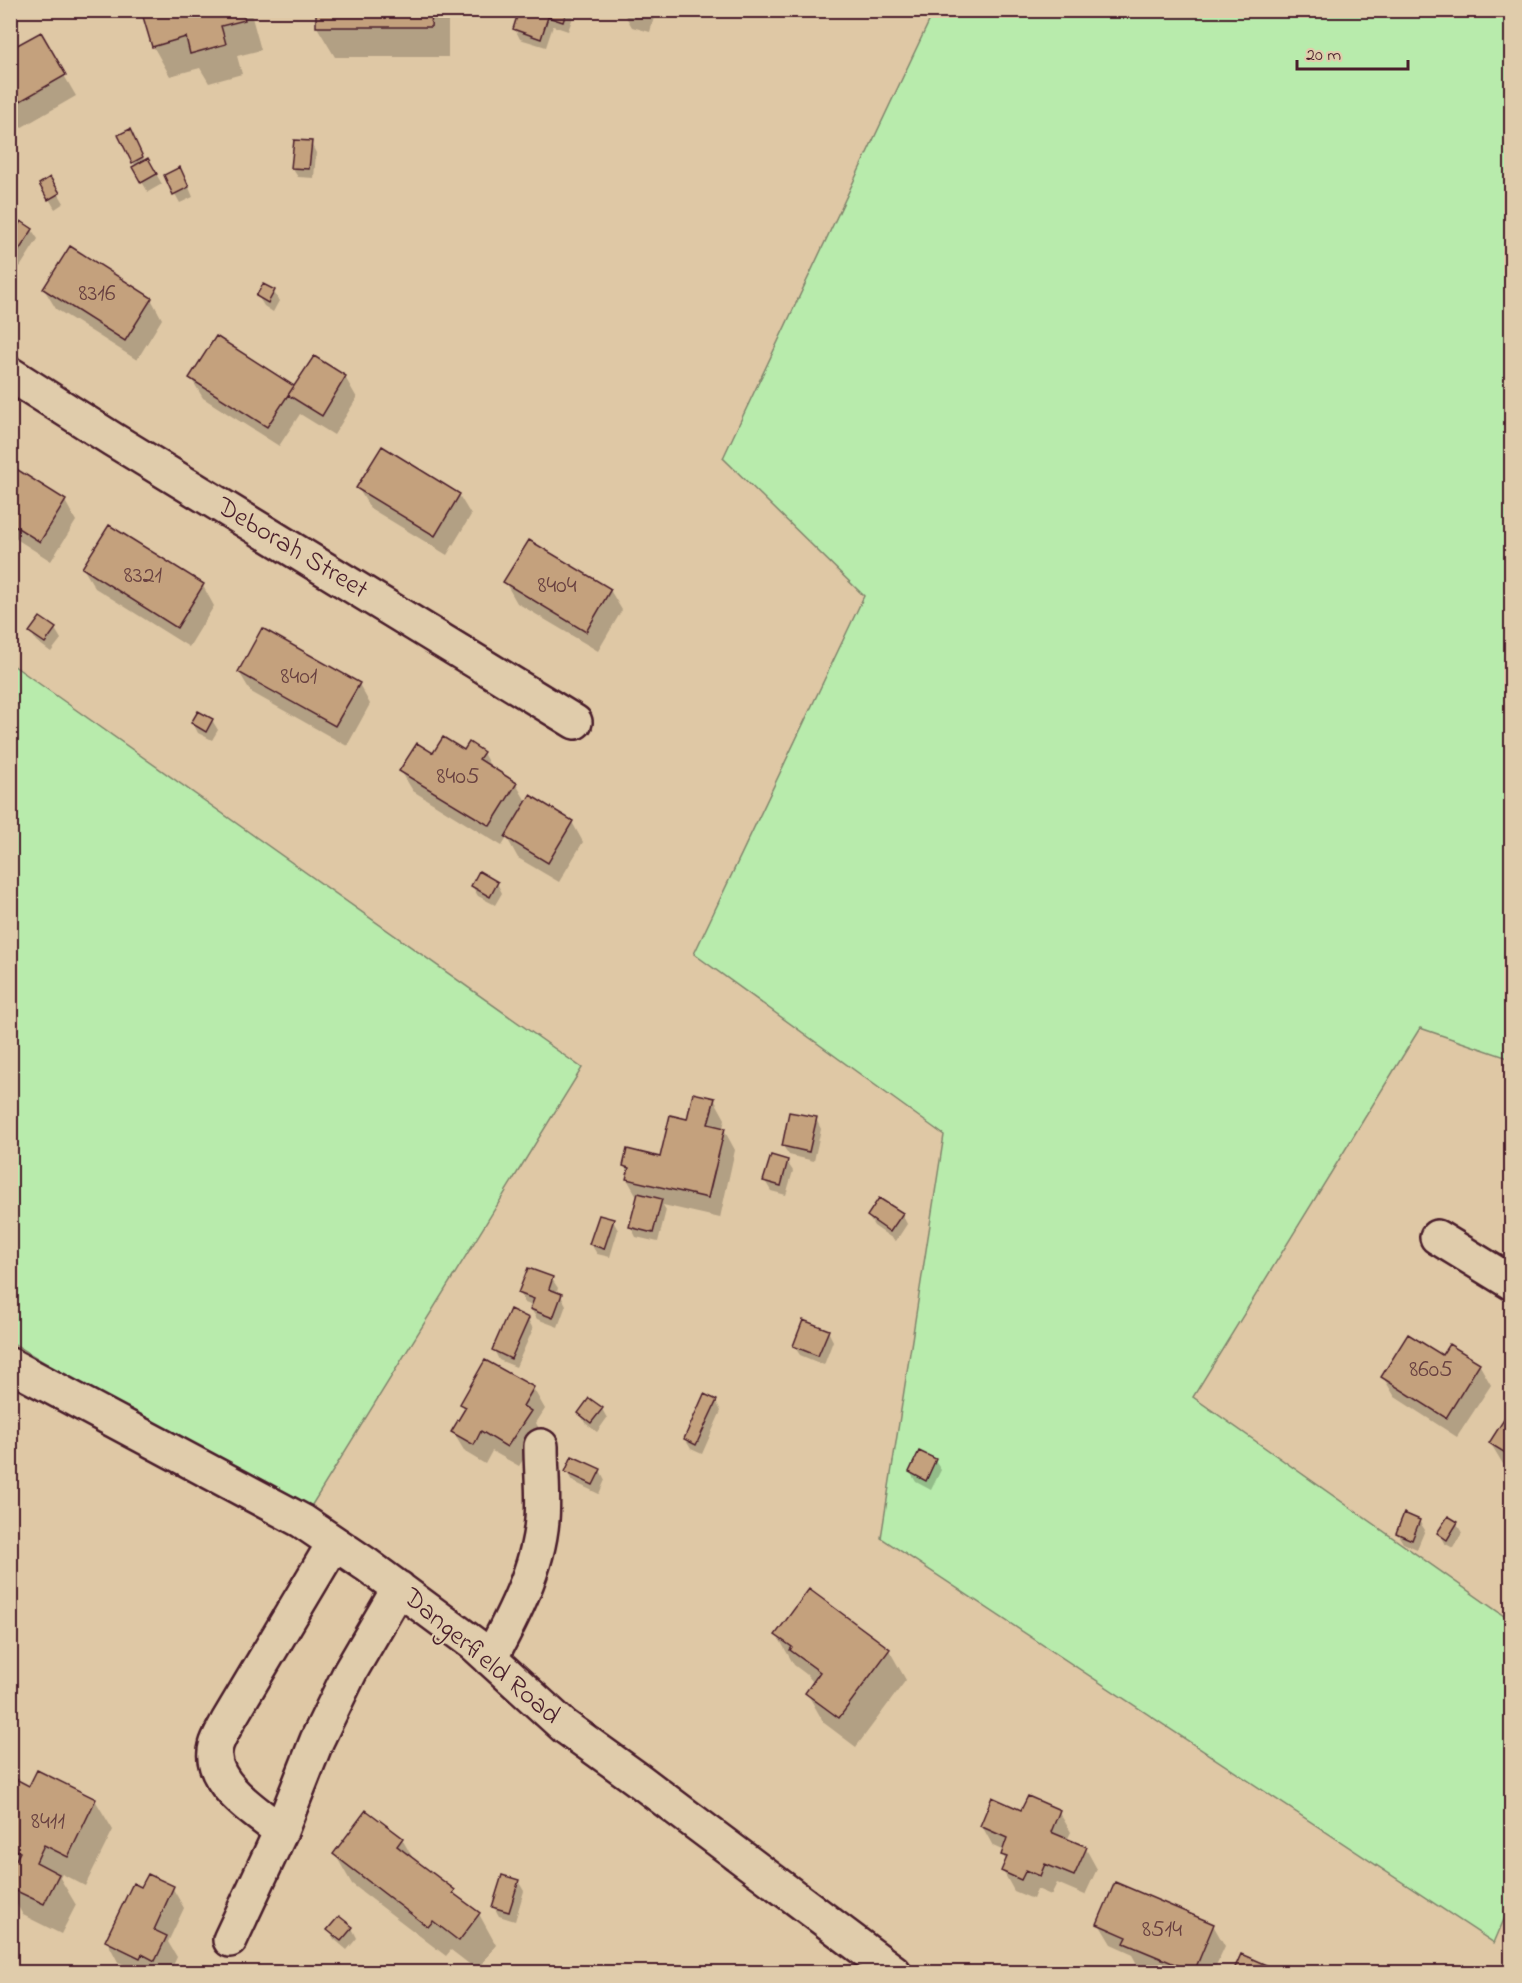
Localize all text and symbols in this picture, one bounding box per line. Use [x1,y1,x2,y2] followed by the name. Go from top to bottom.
[1297,33,1408,71] scale bar
[1306,43,1341,69] text: 20 m
[78,277,116,312] house number: 8316
[208,488,375,610] street label: Deborah Street
[124,559,163,594] house number: 8321
[537,569,577,604] house number: 8404
[281,660,318,695] house number: 8401
[437,760,480,795] house number: 8405
[1409,1353,1453,1388] house number: 8605
[393,1579,568,1735] street label: Dangerfield Road
[31,1805,65,1840] house number: 8411
[1142,1913,1182,1948] house number: 8514

